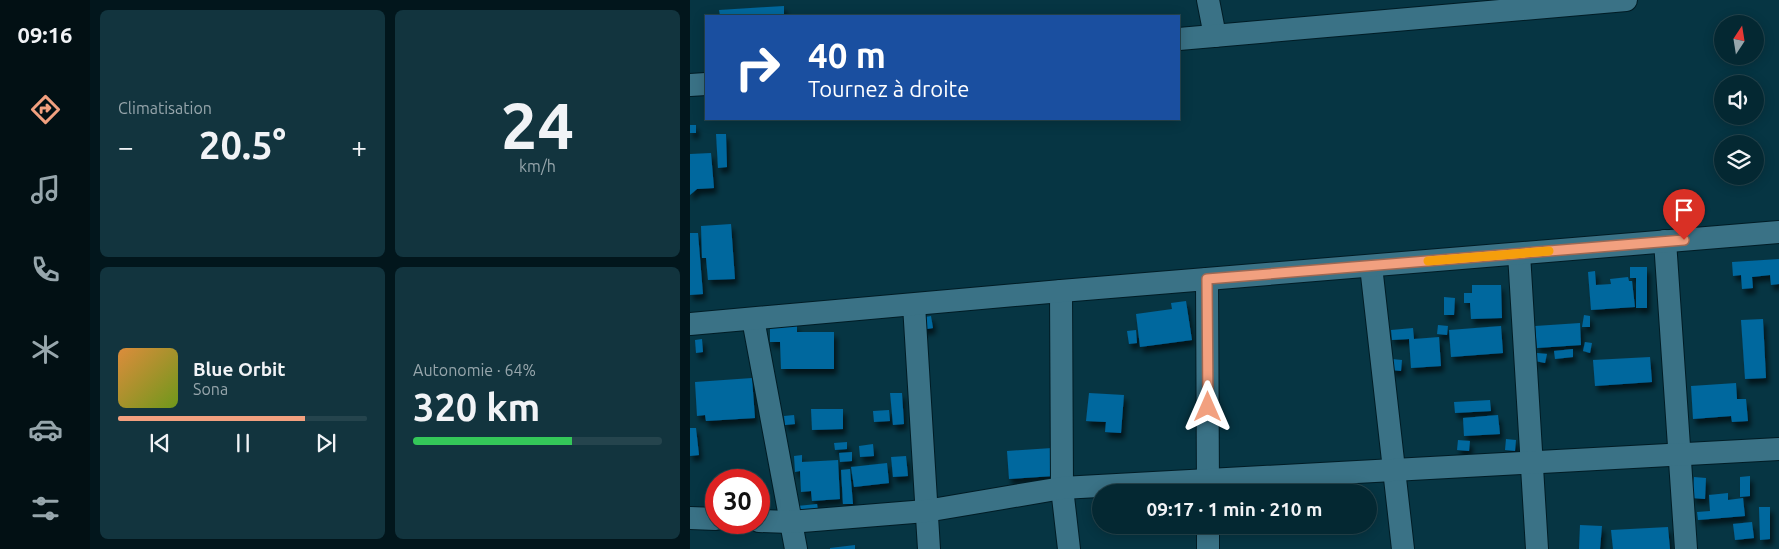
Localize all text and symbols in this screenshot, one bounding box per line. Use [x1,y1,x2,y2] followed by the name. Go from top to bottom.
[1714,15,1764,65] north arrow
[1714,15,1764,185] map controls
[17,22,73,47] text: 09:16
[725,35,790,100] icon: right
[808,35,886,75] text: 40 m
[1714,75,1764,125] button: sound
[808,76,969,101] text: Tournez à droite
[501,88,574,161] text: 24
[28,92,63,127] icon: directions
[118,99,212,117] text: Climatisation
[199,124,286,166] text: 20.5°
[118,131,134,162] text: −
[351,131,367,162] text: +
[1714,135,1764,185] button: layers
[519,157,556,175] text: km/h
[28,172,63,207] icon: music
[1663,189,1705,240] pin
[1670,196,1698,224] icon: arrive
[28,252,63,287] icon: phone
[28,332,63,367] icon: climate
[193,358,286,380] text: Blue Orbit
[413,361,536,379] text: Autonomie · 64%
[193,380,228,398] text: Sona
[1181,380,1233,432] position arrow
[413,386,540,428] text: 320 km
[28,412,63,447] icon: car
[146,429,174,457] icon: previous
[229,429,257,457] icon: pause
[312,429,340,457] icon: next
[705,469,770,534] speed limit sign: 30
[28,491,63,526] icon: filters
[1147,498,1322,520] text: 09:17 · 1 min · 210 m

